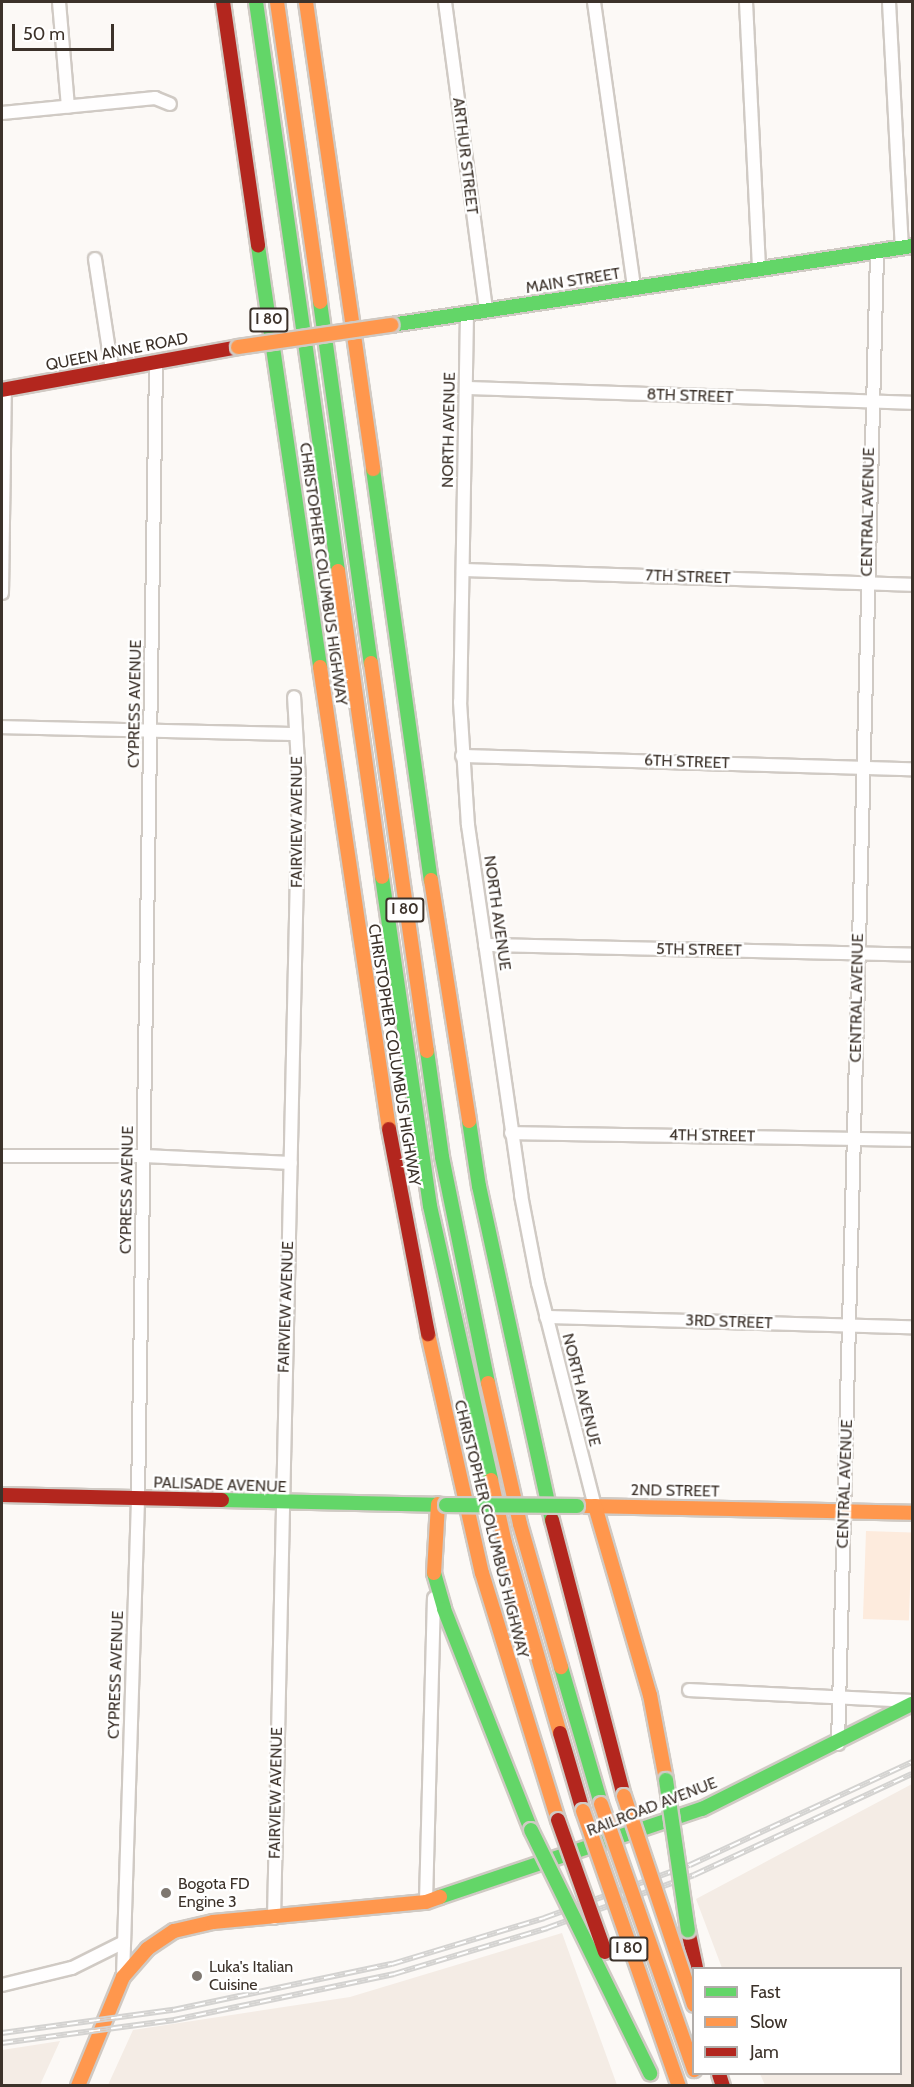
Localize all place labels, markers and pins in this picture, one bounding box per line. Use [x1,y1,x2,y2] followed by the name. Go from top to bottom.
[178,1874,250,1912] place label: Bogota FD Engine 3
[159,1886,173,1900] marker: Bogota FD Engine 3
[209,1957,293,1995] place label: Luka's Italian Cuisine
[190,1969,204,1983] marker: Luka's Italian Cuisine

